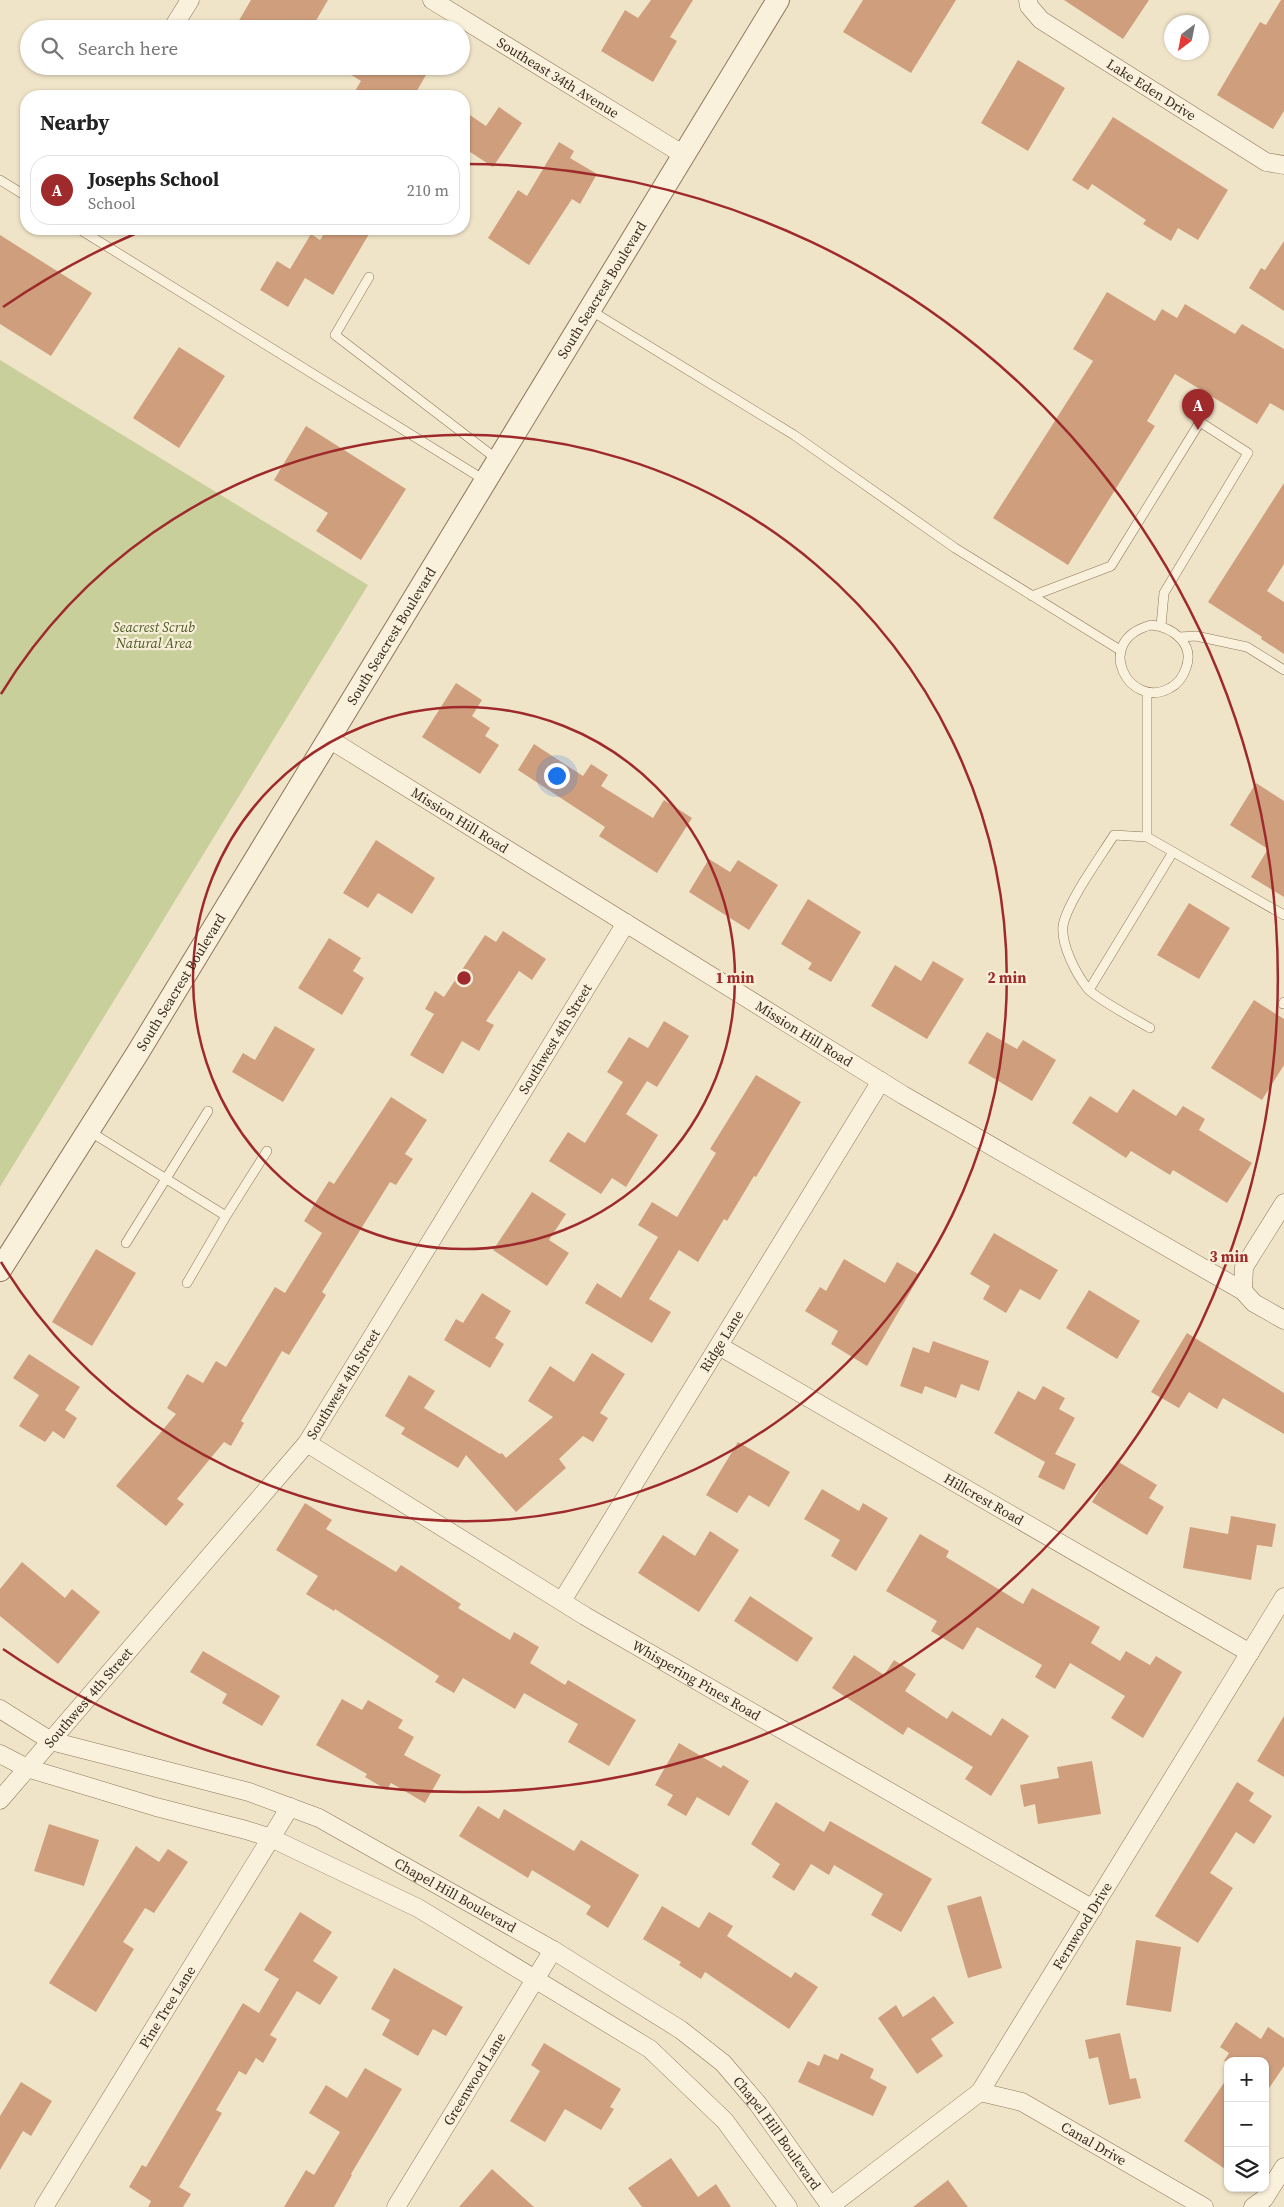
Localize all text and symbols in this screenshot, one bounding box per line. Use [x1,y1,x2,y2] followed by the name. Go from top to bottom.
[1164,15,1209,60] north arrow
[20,20,470,75] search box
[493,32,623,123] street label: Southeast 34th Avenue
[38,34,66,62] icon: search
[78,35,178,61] text: Search here
[1103,54,1200,125] street label: Lake Eden Drive
[40,108,110,137] text: Nearby
[88,166,219,192] text: Josephs School
[52,179,62,201] text: A
[407,179,449,201] text: 210 m
[88,192,136,214] text: School
[552,217,651,362] street label: South Seacrest Boulevard
[1182,389,1214,430] pin: A
[342,563,441,709] street label: South Seacrest Boulevard
[113,617,195,653] park label: Seacrest Scrub Natural Area
[544,763,570,789] your location
[407,782,512,858] street label: Mission Hill Road
[131,910,230,1055] street label: South Seacrest Boulevard
[716,967,754,988] text: 1 min
[988,967,1026,988] text: 2 min
[455,969,473,987] centre of rings
[513,979,597,1098] street label: Southwest 4th Street
[752,996,857,1071] street label: Mission Hill Road
[1210,1246,1248,1267] text: 3 min
[695,1306,748,1376] street label: Ridge Lane
[302,1325,385,1443] street label: Southwest 4th Street
[940,1468,1028,1530] street label: Hillcrest Road
[628,1635,765,1725] street label: Whispering Pines Road
[39,1643,137,1752] street label: Southwest 4th Street
[391,1853,520,1937] street label: Chapel Hill Boulevard
[1048,1878,1117,1973] street label: Fernwood Drive
[134,1962,200,2052] street label: Pine Tree Lane
[438,2029,510,2129] street label: Greenwood Lane
[1224,2057,1269,2192] map controls
[1224,2057,1269,2102] button: +
[728,2072,826,2194] street label: Chapel Hill Boulevard
[1224,2102,1269,2147] button: −
[1057,2117,1130,2170] street label: Canal Drive
[1224,2147,1269,2192] button: layers

